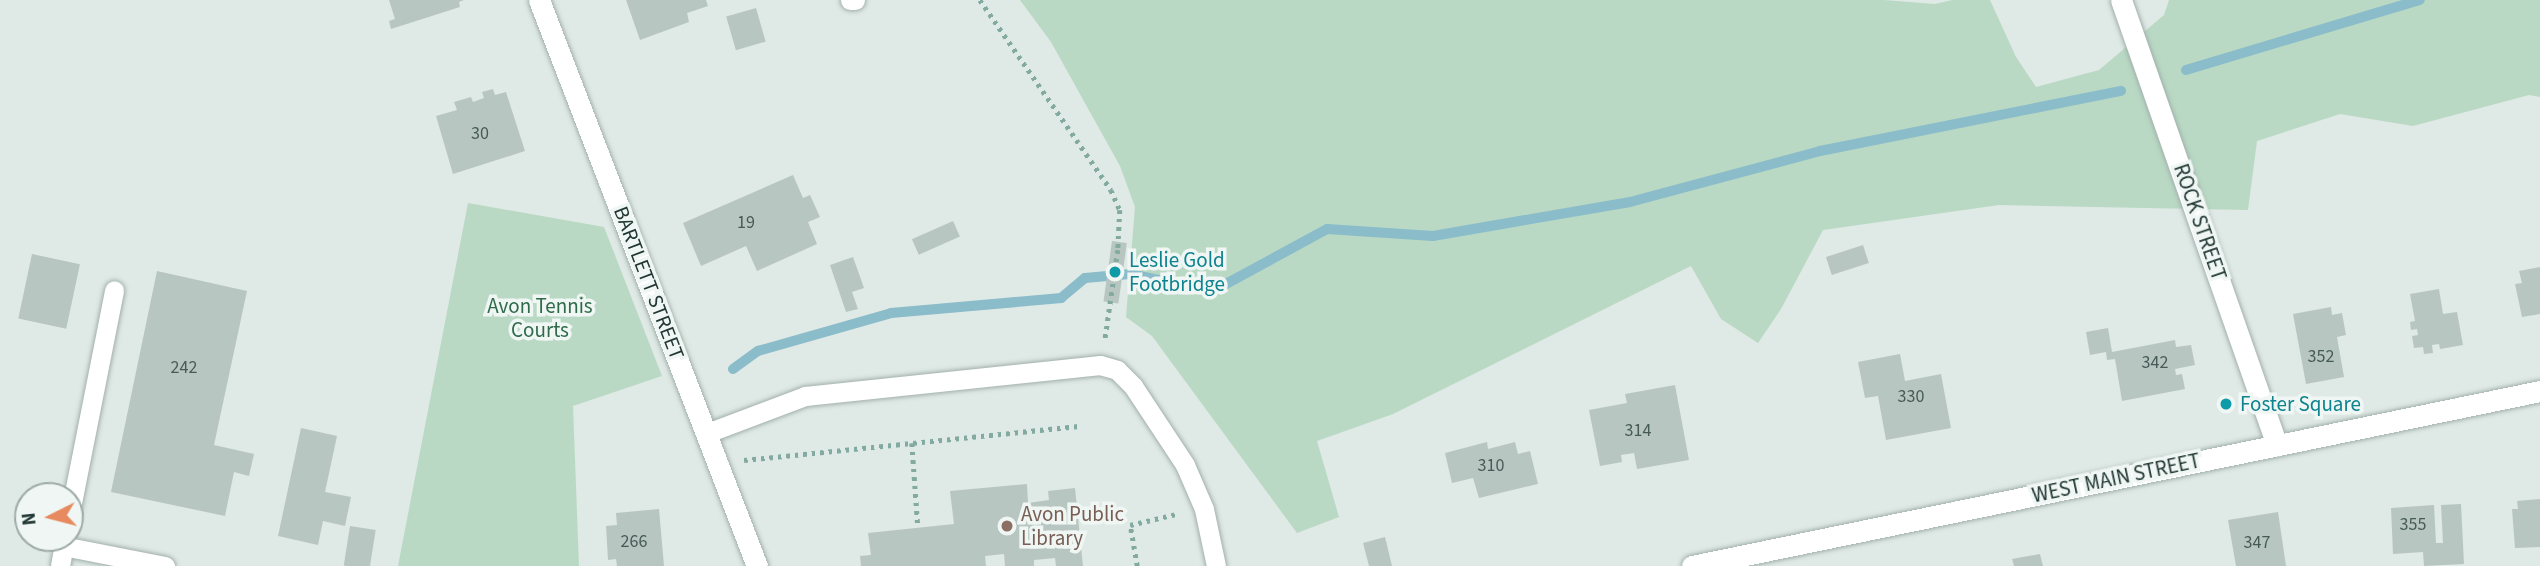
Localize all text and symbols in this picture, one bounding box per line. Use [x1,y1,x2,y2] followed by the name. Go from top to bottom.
[471,123,489,145] house number: 30
[2168,160,2232,284] street label: ROCK STREET
[608,203,690,363] street label: BARTLETT STREET
[737,212,755,234] house number: 19
[1129,247,1225,297] place label: Leslie Gold Footbridge
[1107,264,1123,280] marker: Leslie Gold Footbridge
[487,293,593,343] park label: Avon Tennis Courts
[2308,346,2334,368] house number: 352
[2142,352,2168,374] house number: 342
[171,357,197,379] house number: 242
[1898,386,1924,408] house number: 330
[2240,391,2361,417] place label: Foster Square
[2218,396,2234,412] marker: Foster Square
[1625,420,1651,442] house number: 314
[2030,448,2202,508] street label: WEST MAIN STREET
[1478,455,1504,477] house number: 310
[14,482,84,552] north arrow
[1021,501,1124,551] place label: Avon Public Library
[16,511,44,527] text: N
[2400,514,2426,536] house number: 355
[999,518,1015,534] marker: Avon Public Library
[621,531,647,553] house number: 266
[2244,532,2270,554] house number: 347

